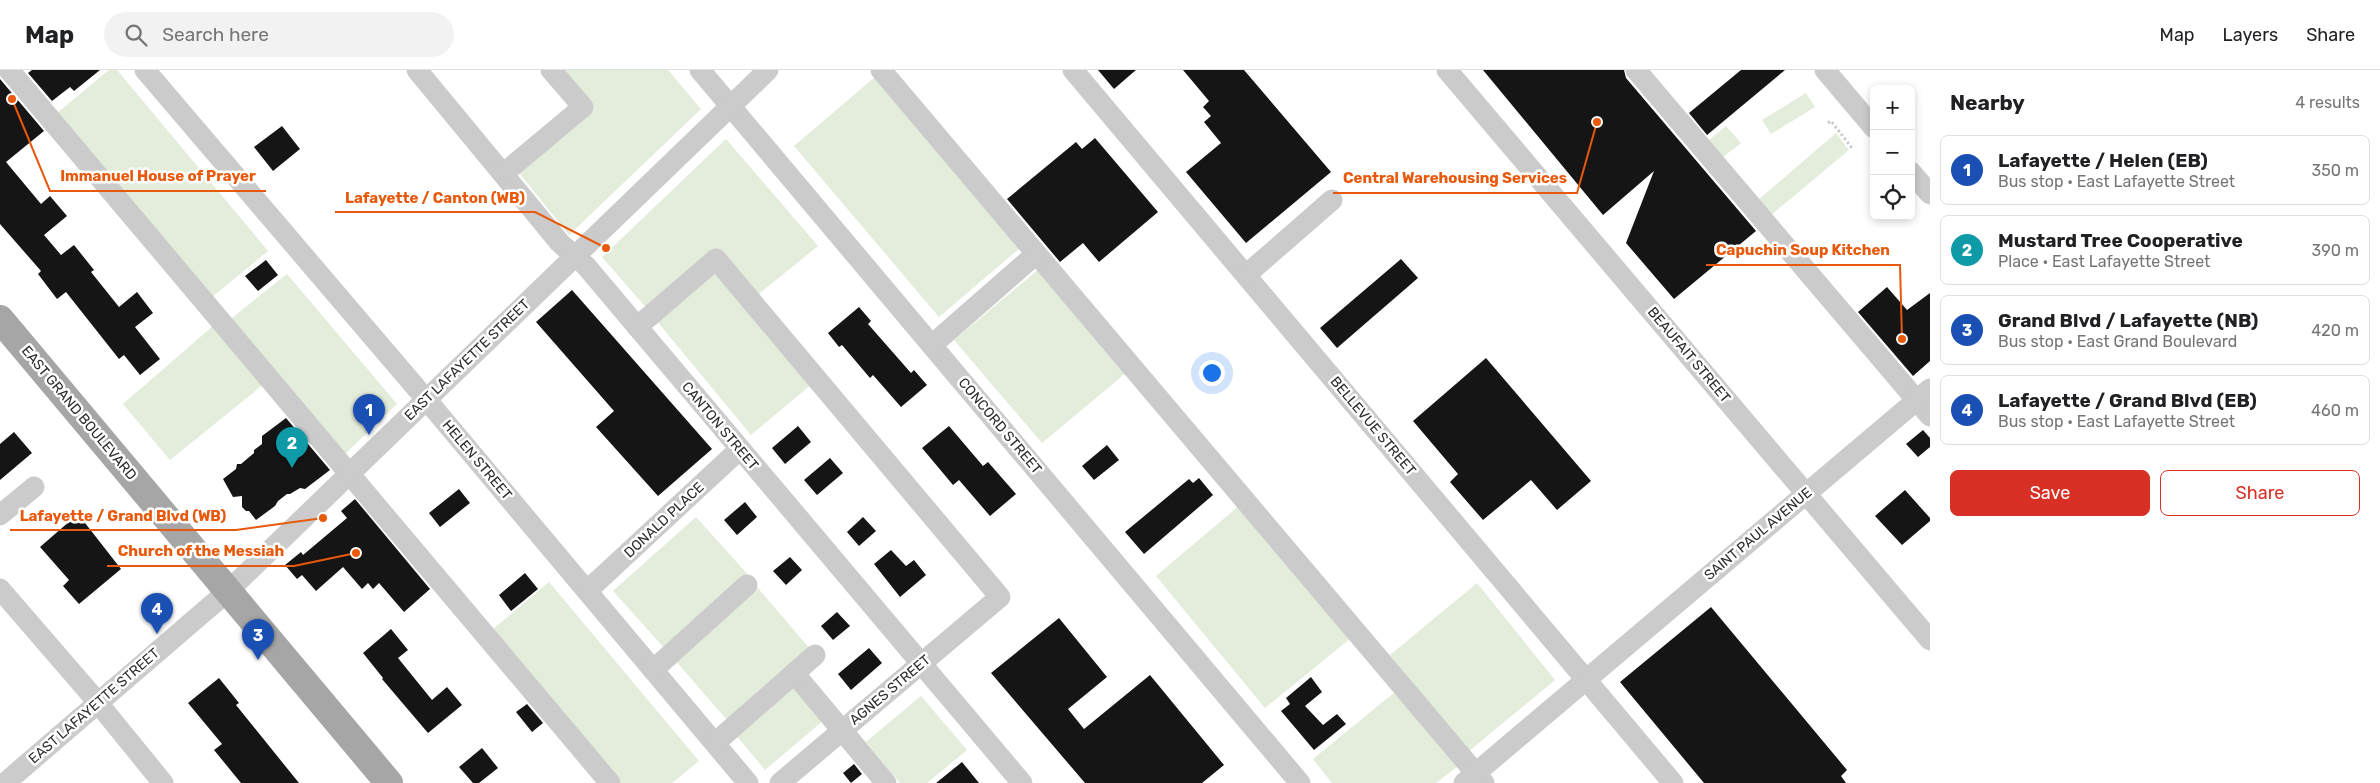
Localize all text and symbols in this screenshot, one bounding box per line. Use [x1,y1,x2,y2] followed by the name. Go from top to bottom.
[104,12,454,57] search box
[25,21,74,49] text: Map
[122,21,150,49] icon: search
[162,23,269,46] text: Search here
[2160,24,2195,46] text: Map
[2223,24,2278,46] text: Layers
[2306,24,2355,46] text: Share
[1870,85,1915,220] map controls
[1870,85,1915,130] button: +
[1950,90,2025,115] text: Nearby
[2295,93,2360,112] text: 4 results
[1870,130,1915,175] button: −
[1998,149,2208,172] text: Lafayette / Helen (EB)
[50,161,266,191] callout: Immanuel House of Prayer
[1963,161,1971,180] text: 1
[2312,161,2359,180] text: 350 m
[1333,163,1577,193] callout: Central Warehousing Services
[60,167,256,185] text: Immanuel House of Prayer
[1343,169,1567,187] text: Central Warehousing Services
[1998,172,2235,191] text: Bus stop · East Lafayette Street
[1870,175,1915,220] button: locate
[335,182,535,212] callout: Lafayette / Canton (WB)
[345,189,525,207] text: Lafayette / Canton (WB)
[1998,229,2243,252] text: Mustard Tree Cooperative
[1706,235,1900,265] callout: Capuchin Soup Kitchen
[1716,241,1890,259] text: Capuchin Soup Kitchen
[1962,241,1972,260] text: 2
[2312,241,2359,260] text: 390 m
[1998,252,2210,271] text: Place · East Lafayette Street
[401,296,533,424] street label: EAST LAFAYETTE STREET
[1644,304,1734,406] street label: BEAUFAIT STREET
[1998,309,2258,332] text: Grand Blvd / Lafayette (NB)
[1962,321,1972,340] text: 3
[2311,321,2359,340] text: 420 m
[1998,332,2237,351] text: Bus stop · East Grand Boulevard
[18,342,140,484] street label: EAST GRAND BOULEVARD
[1199,360,1225,386] your location
[1327,373,1419,479] street label: BELLEVUE STREET
[955,374,1045,478] street label: CONCORD STREET
[678,378,762,474] street label: CANTON STREET
[1998,389,2257,412] text: Lafayette / Grand Blvd (EB)
[353,394,385,435] pin: 1
[1962,401,1972,420] text: 4
[2311,401,2359,420] text: 460 m
[1998,412,2235,431] text: Bus stop · East Lafayette Street
[439,417,515,503] street label: HELEN STREET
[276,427,308,468] pin: 2
[1950,470,2150,516] button: Save
[2160,470,2360,516] button: Share
[621,479,707,561] street label: DONALD PLACE
[1701,484,1815,584] street label: SAINT PAUL AVENUE
[10,500,236,530] callout: Lafayette / Grand Blvd (WB)
[20,507,227,525] text: Lafayette / Grand Blvd (WB)
[107,536,294,566] callout: Church of the Messiah
[118,542,284,560] text: Church of the Messiah
[141,593,173,634] pin: 4
[242,619,274,660] pin: 3
[25,645,163,767] street label: EAST LAFAYETTE STREET
[846,651,934,729] street label: AGNES STREET

